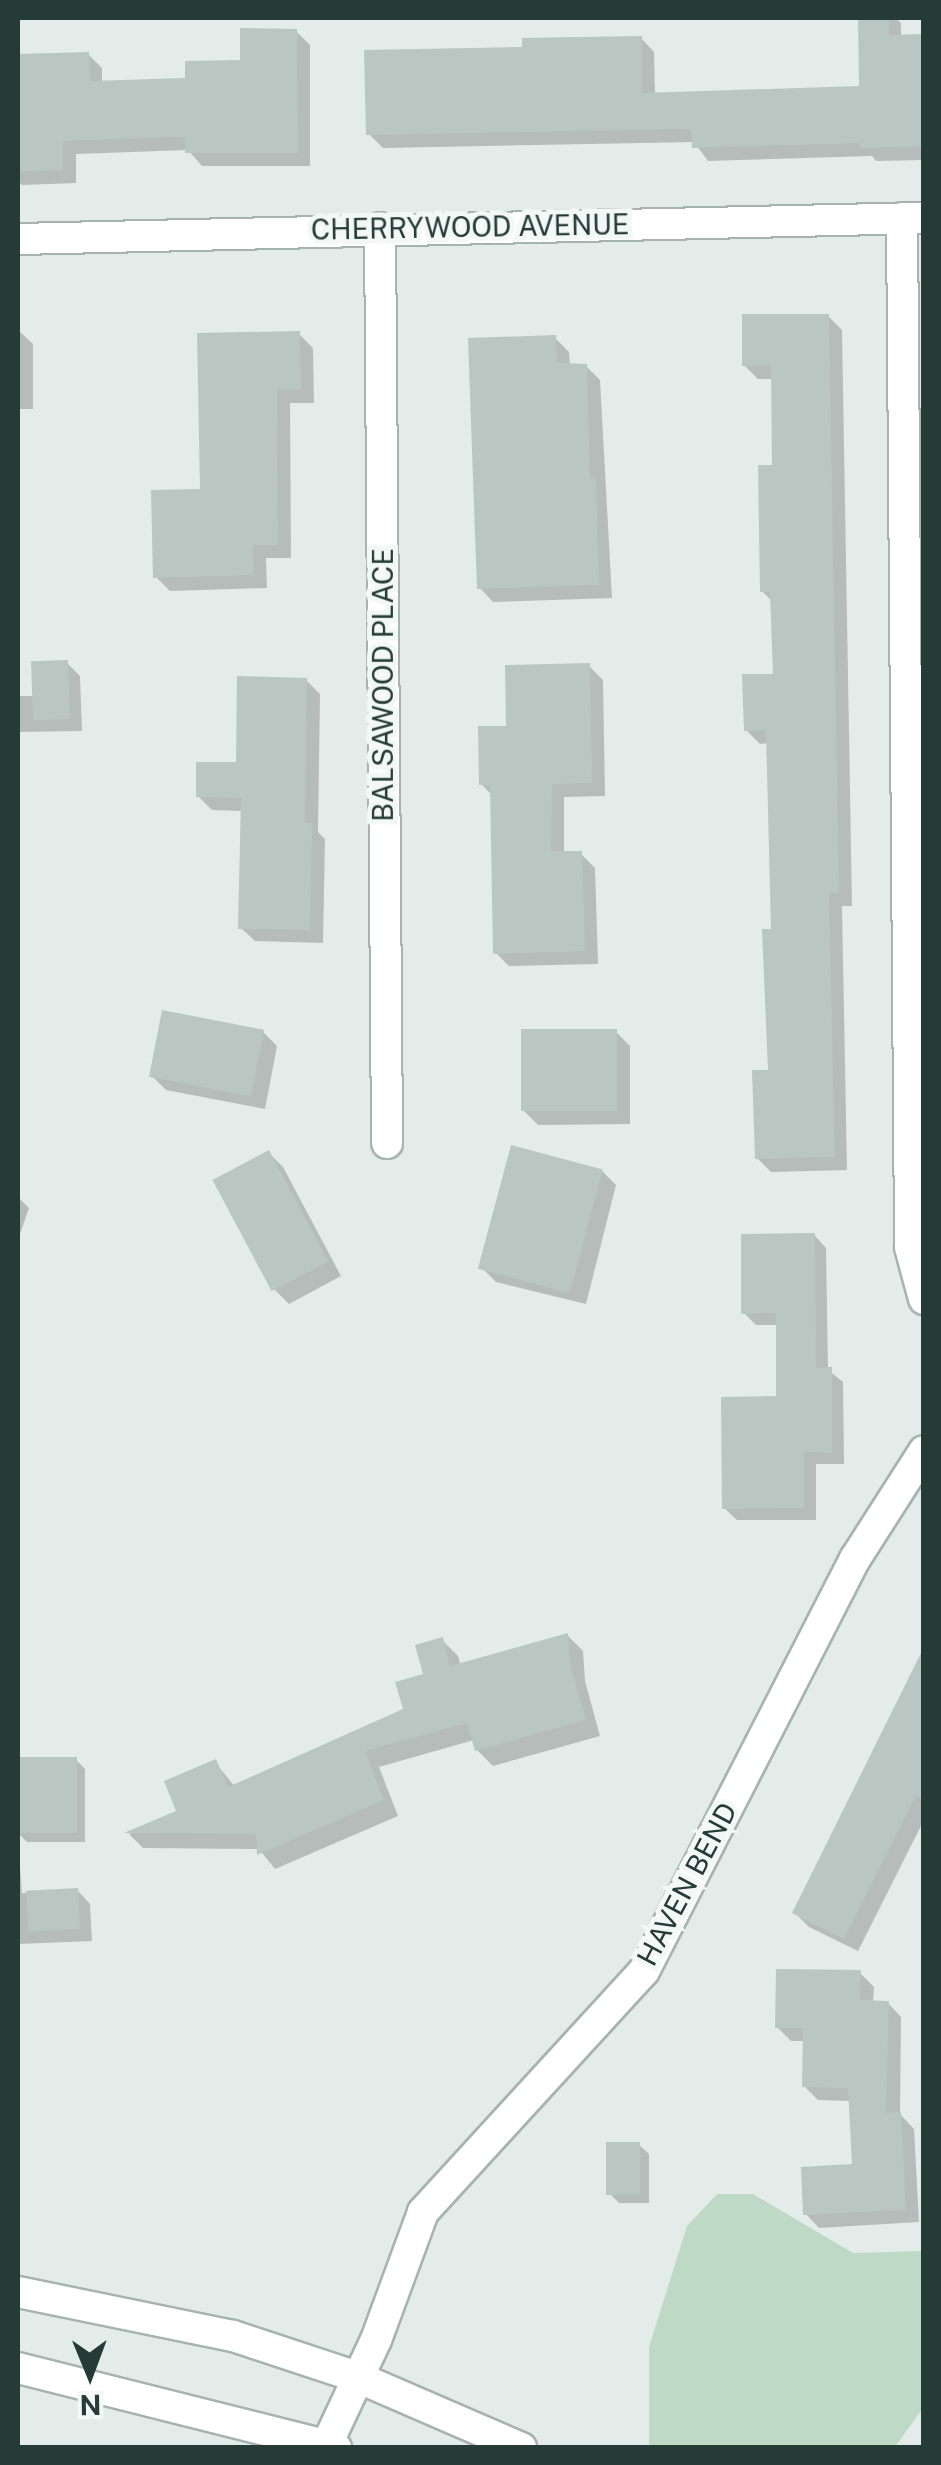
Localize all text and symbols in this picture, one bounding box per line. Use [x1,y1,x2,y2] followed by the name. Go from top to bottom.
[311,207,629,247] street label: CHERRYWOOD AVENUE
[366,548,400,822] street label: BALSAWOOD PLACE
[630,1797,744,1971] street label: HAVEN BEND
[40,2325,140,2425] north arrow
[79,2389,102,2422] text: N

